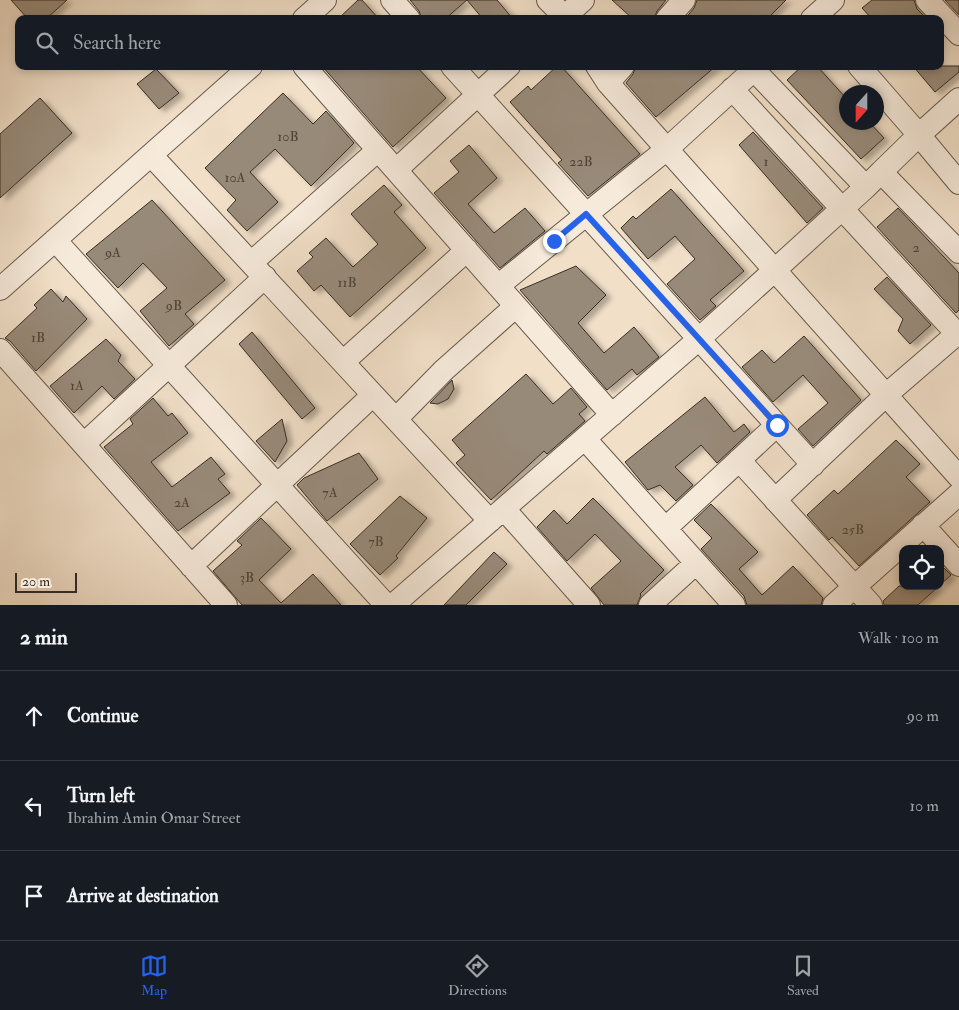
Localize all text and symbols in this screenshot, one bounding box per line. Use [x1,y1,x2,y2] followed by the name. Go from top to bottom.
[15,15,944,70] search box
[33,29,61,57] icon: search
[73,31,161,55] text: Search here
[839,85,884,130] north arrow
[277,128,299,145] house number: 10B
[569,153,593,170] house number: 22B
[764,153,769,170] house number: 1
[225,169,246,186] house number: 10A
[543,230,566,253] route end
[912,239,920,256] house number: 2
[104,244,121,261] house number: 9A
[337,274,357,291] house number: 11B
[165,297,182,314] house number: 9B
[31,329,45,346] house number: 1B
[70,377,84,394] house number: 1A
[766,414,789,437] route start
[322,484,338,501] house number: 7A
[174,494,190,511] house number: 2A
[842,521,864,538] house number: 25B
[368,533,384,550] house number: 7B
[899,545,944,590] map controls
[899,545,944,590] button: locate
[240,569,254,586] house number: 3B
[15,570,78,593] scale bar
[22,573,50,590] text: 20 m
[20,624,68,651] text: 2 min
[858,628,939,648] text: Walk · 100 m
[20,702,48,730] icon: ahead
[67,704,138,728] text: Continue
[907,706,939,726] text: 90 m
[67,784,135,808] text: Turn left
[20,792,48,820] icon: left
[909,796,939,816] text: 10 m
[67,808,241,828] text: Ibrahim Amin Omar Street
[20,882,48,910] icon: arrive
[67,884,219,908] text: Arrive at destination
[140,952,168,999] tab: Map
[448,952,507,999] tab: Directions
[787,952,819,999] tab: Saved

